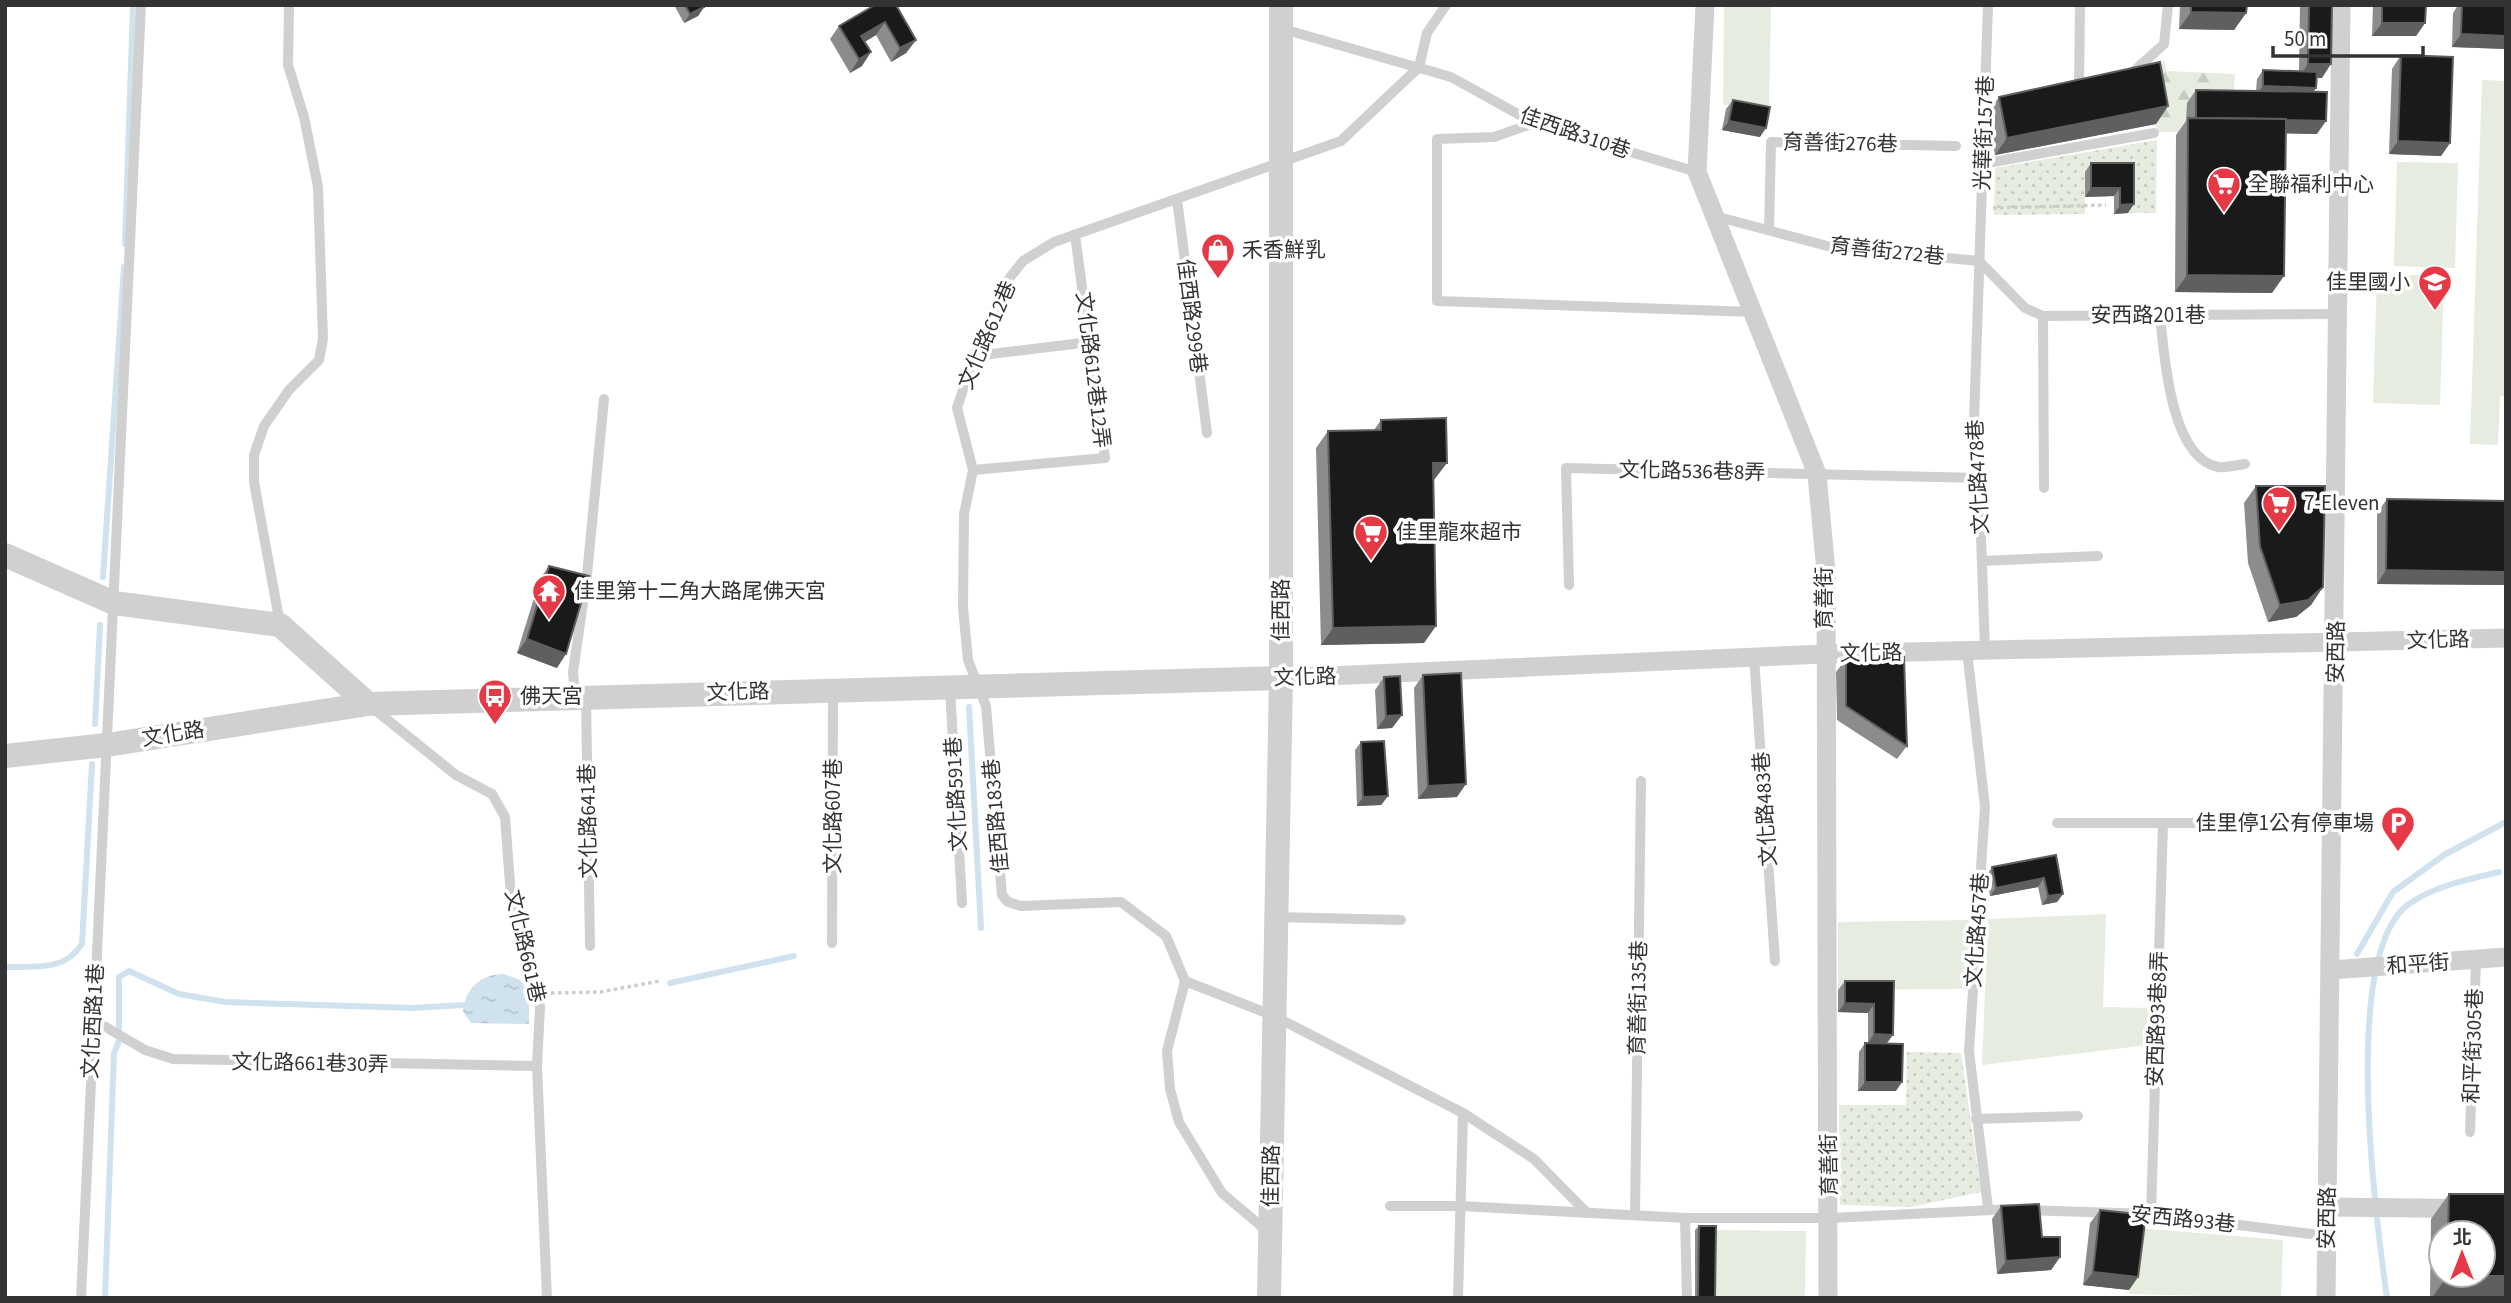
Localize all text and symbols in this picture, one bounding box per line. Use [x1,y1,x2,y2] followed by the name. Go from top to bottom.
[2273,14,2424,58] scale bar
[2284,24,2326,54] text: 50 m
[1967,75,2001,191] street label: 光華街157巷
[1516,100,1634,166] street label: 佳西路310巷
[1782,127,1898,159] street label: 育善街276巷
[2205,165,2243,214] supermarket icon: 全聯福利中心
[2248,169,2374,199] place label: 全聯福利中心
[1828,230,1946,272] street label: 育善街272巷
[1199,231,1237,280] shop icon: 禾香鮮乳
[1242,235,1326,265] place label: 禾香鮮乳
[1170,257,1214,375] street label: 佳西路299巷
[2416,263,2454,312] school or university icon: 佳里國小
[2326,267,2410,297] place label: 佳里國小
[951,276,1023,394] street label: 文化路612巷
[1069,290,1117,450] street label: 文化路612巷12弄
[2090,300,2206,330] street label: 安西路201巷
[1960,419,1996,535] street label: 文化路478巷
[1618,455,1766,487] street label: 文化路536巷8弄
[2260,484,2298,533] supermarket icon: 7-Eleven
[2304,488,2380,518] place label: 7-Eleven
[1352,513,1390,562] supermarket icon: 佳里龍來超市
[1396,517,1522,547] place label: 佳里龍來超市
[1809,567,1839,630] street label: 育善街
[530,572,568,621] temple icon: 佳里第十二角大路尾佛天宮
[574,576,826,606] place label: 佳里第十二角大路尾佛天宮
[1266,579,1296,642] street label: 佳西路
[2320,620,2352,684] street label: 安西路
[2406,624,2470,656] street label: 文化路
[1839,637,1903,669] street label: 文化路
[1273,661,1337,693] street label: 文化路
[706,676,770,708] street label: 文化路
[476,677,514,726] bus stop icon: 佛天宮
[520,681,583,711] place label: 佛天宮
[140,714,206,754] street label: 文化路
[938,736,974,852] street label: 文化路591巷
[1746,750,1784,868] street label: 文化路483巷
[976,757,1016,875] street label: 佳西路183巷
[818,758,848,874] street label: 文化路607巷
[572,763,604,879] street label: 文化路641巷
[2379,804,2417,853] parking icon: 佳里停1公有停車場
[2196,808,2374,838] place label: 佳里停1公有停車場
[1958,871,1996,989] street label: 文化路457巷
[497,886,553,1006] street label: 文化路661巷
[1622,940,1654,1056] street label: 育善街135巷
[2386,947,2450,981] street label: 和平街
[2140,950,2174,1088] street label: 安西路93巷8弄
[75,963,111,1079] street label: 文化西路1巷
[2456,988,2490,1104] street label: 和平街305巷
[231,1047,389,1079] street label: 文化路661巷30弄
[1813,1133,1845,1197] street label: 育善街
[1255,1144,1287,1208] street label: 佳西路
[2311,1186,2343,1250] street label: 安西路
[2129,1199,2237,1239] street label: 安西路93巷
[2427,1219,2497,1289] north arrow
[2452,1225,2472,1252] text: 北

